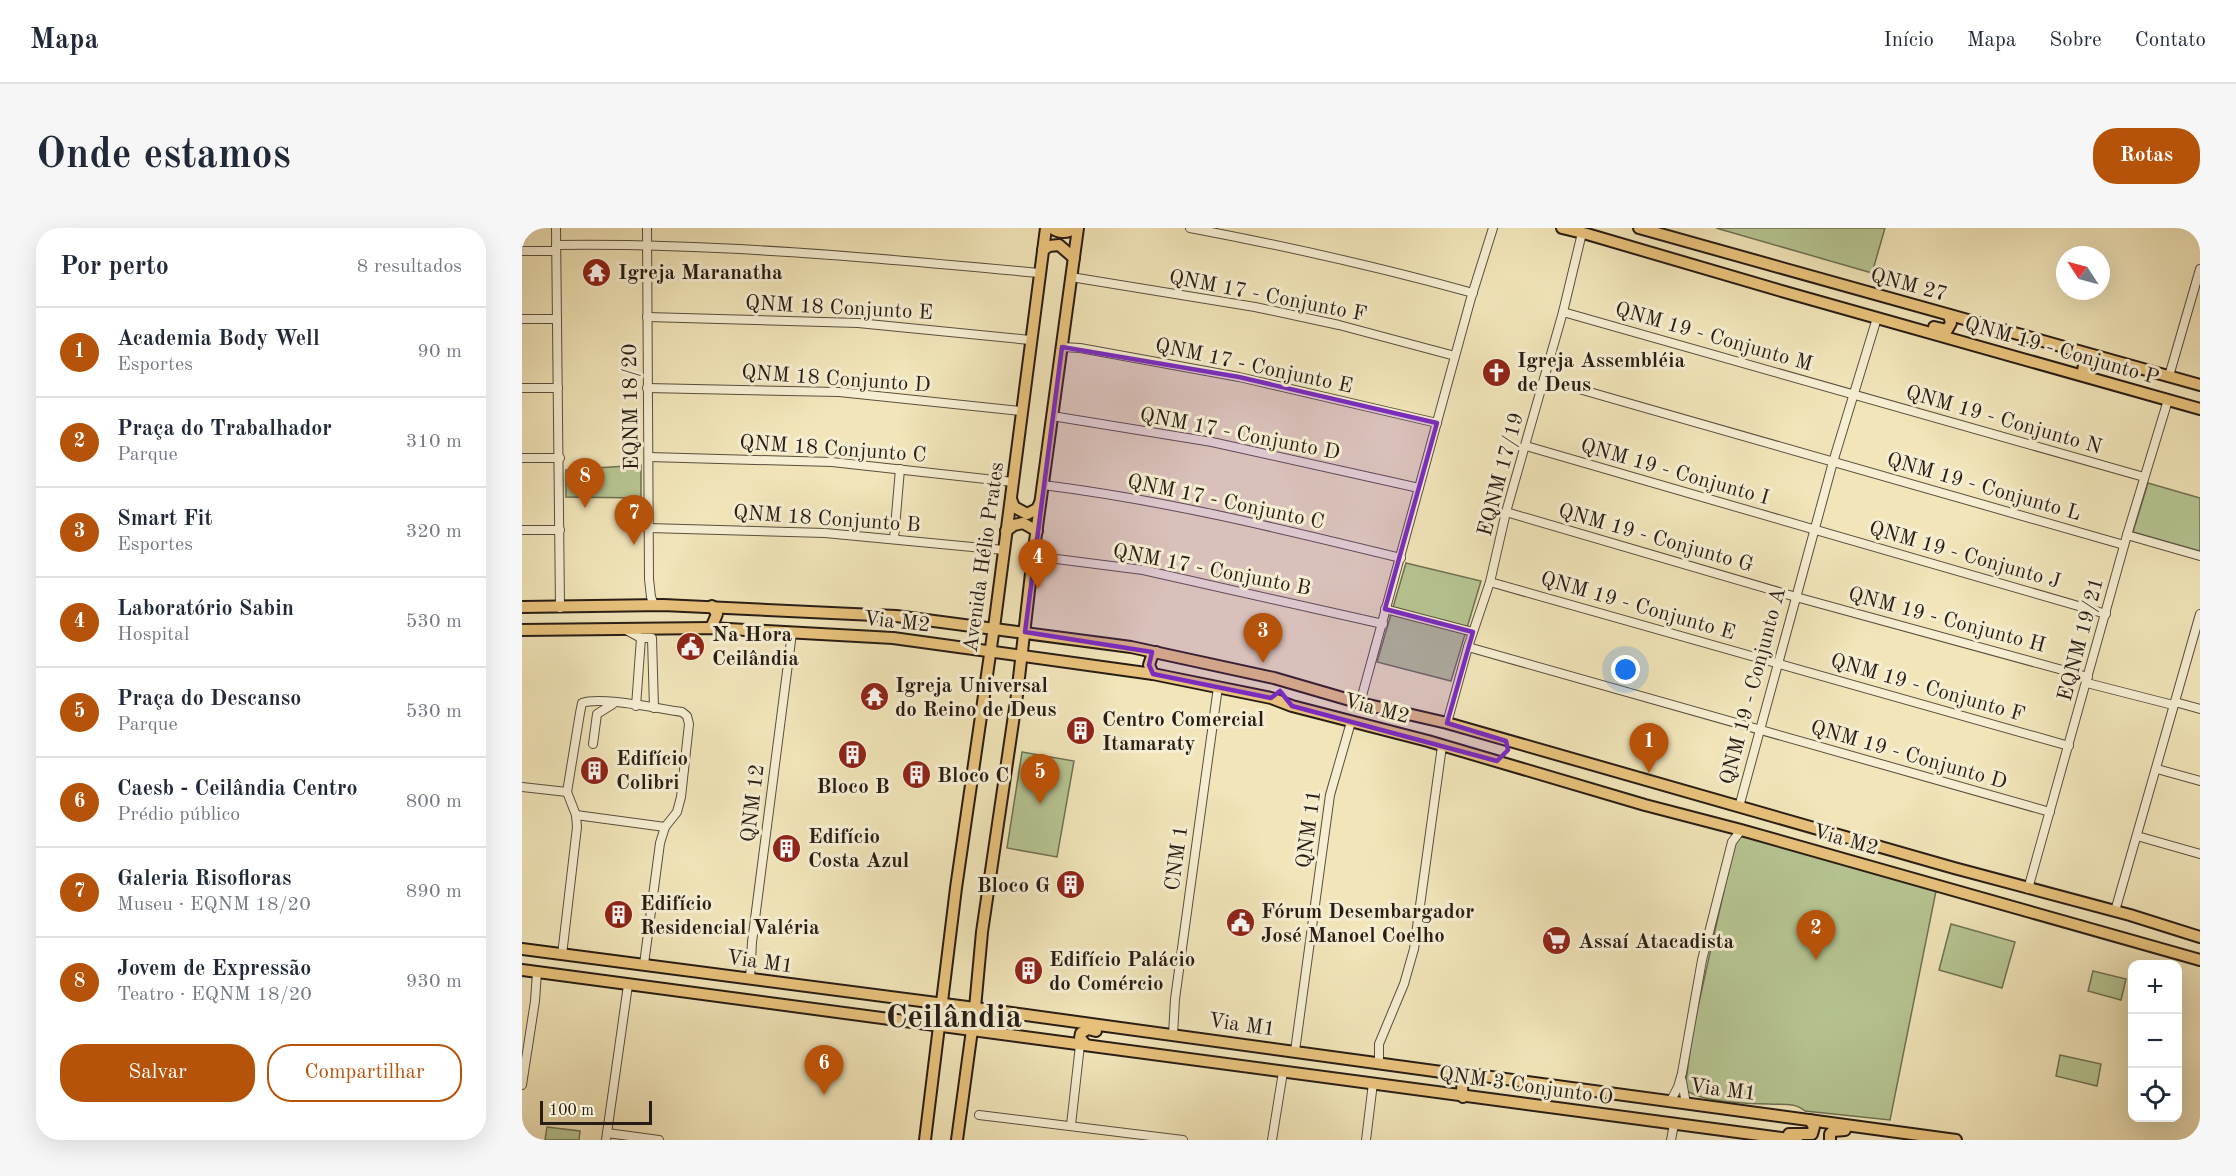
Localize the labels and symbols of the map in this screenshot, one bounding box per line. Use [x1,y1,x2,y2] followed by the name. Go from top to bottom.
[2056,246,2110,300] north arrow
[581,256,613,288] temple icon: Igreja Maranatha
[618,263,783,284] place label: Igreja Maranatha
[1868,265,1949,306] street label: QNM 27
[1167,267,1368,326] street label: QNM 17 - Conjunto F
[745,293,933,324] street label: QNM 18 Conjunto E
[1612,299,1815,376] street label: QNM 19 - Conjunto M
[1962,314,2161,389] street label: QNM 19 - Conjunto P
[1153,335,1354,398] street label: QNM 17 - Conjunto E
[620,343,643,471] street label: EQNM 18/20
[1517,351,1685,396] place label: Igreja Assembléia de Deus
[1480,356,1512,388] church icon: Igreja Assembléia de Deus
[741,362,931,397] street label: QNM 18 Conjunto D
[1903,382,2104,459] street label: QNM 19 - Conjunto N
[1138,405,1342,464] street label: QNM 17 - Conjunto D
[1475,410,1528,538] street label: EQNM 17/19
[739,432,927,467] street label: QNM 18 Conjunto C
[1578,435,1771,509] street label: QNM 19 - Conjunto I
[1884,450,2083,525] street label: QNM 19 - Conjunto L
[566,458,604,508] pin: 8
[961,461,1008,654] street label: Avenida Hélio Prates
[1125,471,1326,534] street label: QNM 17 - Conjunto C
[614,496,654,545] pin: 7
[1556,500,1756,576] street label: QNM 19 - Conjunto G
[732,502,921,537] street label: QNM 18 Conjunto B
[1866,518,2063,593] street label: QNM 19 - Conjunto J
[1018,540,1058,589] pin: 4
[1111,541,1313,600] street label: QNM 17 - Conjunto B
[1538,569,1737,644] street label: QNM 19 - Conjunto E
[2055,575,2108,703] street label: EQNM 19/21
[1846,584,2048,657] street label: QNM 19 - Conjunto H
[1717,586,1790,787] street label: QNM 19 - Conjunto A
[862,609,931,636] street label: Via M2
[1244,614,1282,663] pin: 3
[712,625,799,670] place label: Na Hora Ceilândia
[675,630,707,662] public building icon: Na Hora Ceilândia
[1828,651,2027,726] street label: QNM 19 - Conjunto F
[1611,655,1640,684] your location
[895,676,1056,721] place label: Igreja Universal do Reino de Deus
[858,681,890,713] temple icon: Igreja Universal do Reino de Deus
[1342,691,1412,728] street label: Via M2
[1102,710,1264,755] place label: Centro Comercial Itamaraty
[1065,715,1097,747] building icon: Centro Comercial Itamaraty
[1808,717,2009,794] street label: QNM 19 - Conjunto D
[1630,724,1668,773] pin: 1
[837,739,869,771] building icon: Bloco B
[616,749,688,794] place label: Edifício Colibri
[579,754,611,786] building icon: Edifício Colibri
[1020,754,1060,804] pin: 5
[900,759,932,791] building icon: Bloco C
[738,763,769,844] street label: QNM 12
[937,766,1009,787] place label: Bloco C
[816,777,890,798] place label: Bloco B
[1294,789,1325,870] street label: QNM 11
[1810,821,1881,860] street label: Via M2
[1163,824,1192,892] street label: CNM 1
[808,827,909,872] place label: Edifício Costa Azul
[771,832,803,864] building icon: Edifício Costa Azul
[1055,869,1087,901] building icon: Bloco G
[977,876,1050,897] place label: Bloco G
[640,894,820,939] place label: Edifício Residencial Valéria
[603,899,635,931] building icon: Edifício Residencial Valéria
[1261,902,1474,947] place label: Fórum Desembargador José Manoel Coelho
[1224,907,1256,939] public building icon: Fórum Desembargador José Manoel Coelho
[1796,910,1836,960] pin: 2
[1541,925,1573,957] supermarket icon: Assaí Atacadista
[1578,932,1734,953] place label: Assaí Atacadista
[725,947,794,978] street label: Via M1
[1049,950,1195,995] place label: Edifício Palácio do Comércio
[1012,955,1044,987] building icon: Edifício Palácio do Comércio
[886,1002,1023,1035] district label: Ceilândia
[1207,1010,1276,1041] street label: Via M1
[804,1046,844,1095] pin: 6
[1437,1064,1614,1109] street label: QNM 3 Conjunto O
[1688,1076,1757,1105] street label: Via M1
[540,1098,652,1126] scale bar

